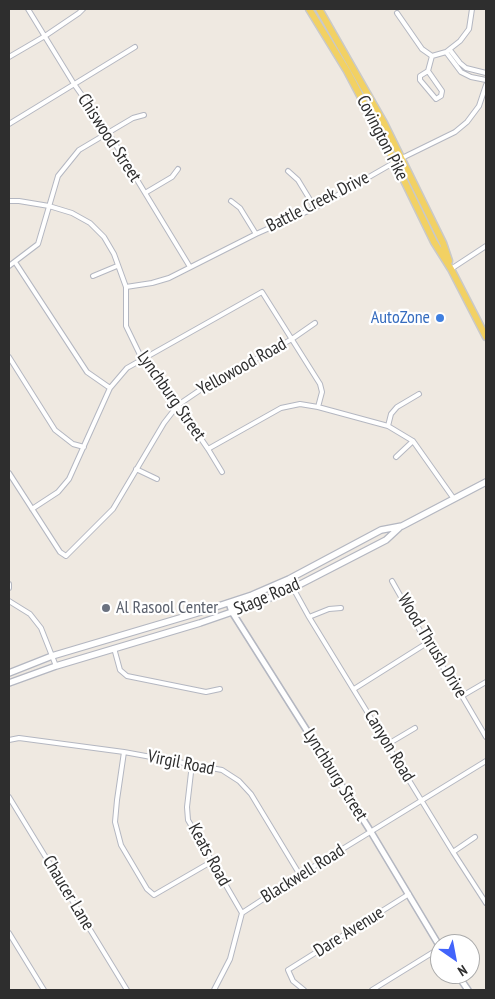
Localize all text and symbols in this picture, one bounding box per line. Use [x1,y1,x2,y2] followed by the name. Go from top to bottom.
[72,90,146,186] street label: Chiswood Street
[351,92,413,184] street label: Covington Pike
[263,167,373,237] street label: Battle Creek Drive
[371,307,430,329] place label: AutoZone
[434,312,446,324] marker: AutoZone
[194,334,290,400] street label: Yellowood Road
[132,347,210,445] street label: Lynchburg Street
[231,573,303,621] street label: Stage Road
[392,590,472,702] street label: Wood Thrush Drive
[116,597,218,619] place label: Al Rasool Center
[100,602,112,614] marker: Al Rasool Center
[359,706,419,786] street label: Canyon Road
[298,725,372,825] street label: Lynchburg Street
[146,746,216,780] street label: Virgil Road
[183,820,235,890] street label: Keats Road
[257,840,349,908] street label: Blackwell Road
[37,852,99,934] street label: Chaucer Lane
[310,902,388,962] street label: Dare Avenue
[430,934,480,984] north arrow
[455,961,471,980] text: N

